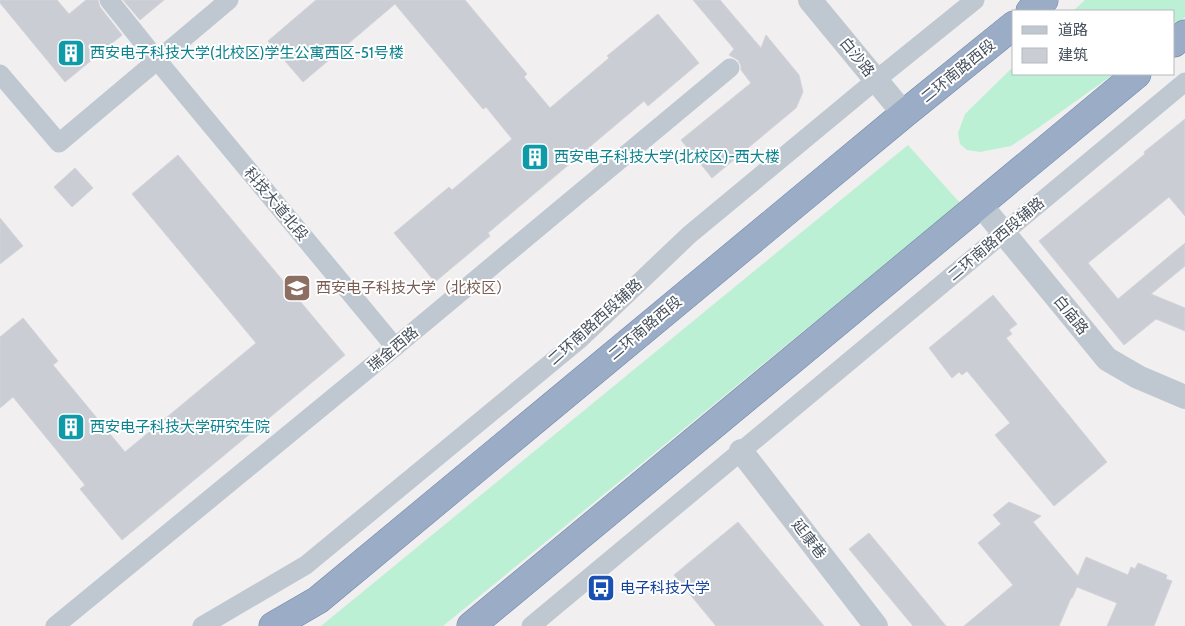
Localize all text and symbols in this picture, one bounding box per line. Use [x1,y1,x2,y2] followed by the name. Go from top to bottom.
[1012,10,1175,75] legend
[1058,21,1088,39] text: 道路
[836,34,878,80] street label: 白沙路
[917,36,999,106] street label: 二环南路西段
[56,38,86,68] building icon: 西安电子科技大学(北校区)学生公寓西区-51号楼
[90,44,404,62] place label: 西安电子科技大学(北校区)学生公寓西区-51号楼
[1058,46,1088,64] text: 建筑
[520,142,550,172] building icon: 西安电子科技大学(北校区)-西大楼
[554,148,780,166] place label: 西安电子科技大学(北校区)-西大楼
[240,164,312,244] street label: 科技大道北段
[944,194,1048,284] street label: 二环南路西段辅路
[282,273,312,303] school or university icon: 西安电子科技大学（北校区）
[544,275,646,369] street label: 二环南路西段辅路
[316,279,511,297] place label: 西安电子科技大学（北校区）
[605,292,685,364] street label: 二环南路西段
[1050,292,1092,338] street label: 白庙路
[364,323,422,375] street label: 瑞金西路
[56,412,86,442] building icon: 西安电子科技大学研究生院
[90,418,270,436] place label: 西安电子科技大学研究生院
[788,516,830,562] street label: 延康巷
[586,573,616,603] bus stop icon: 电子科技大学
[620,579,710,597] place label: 电子科技大学

